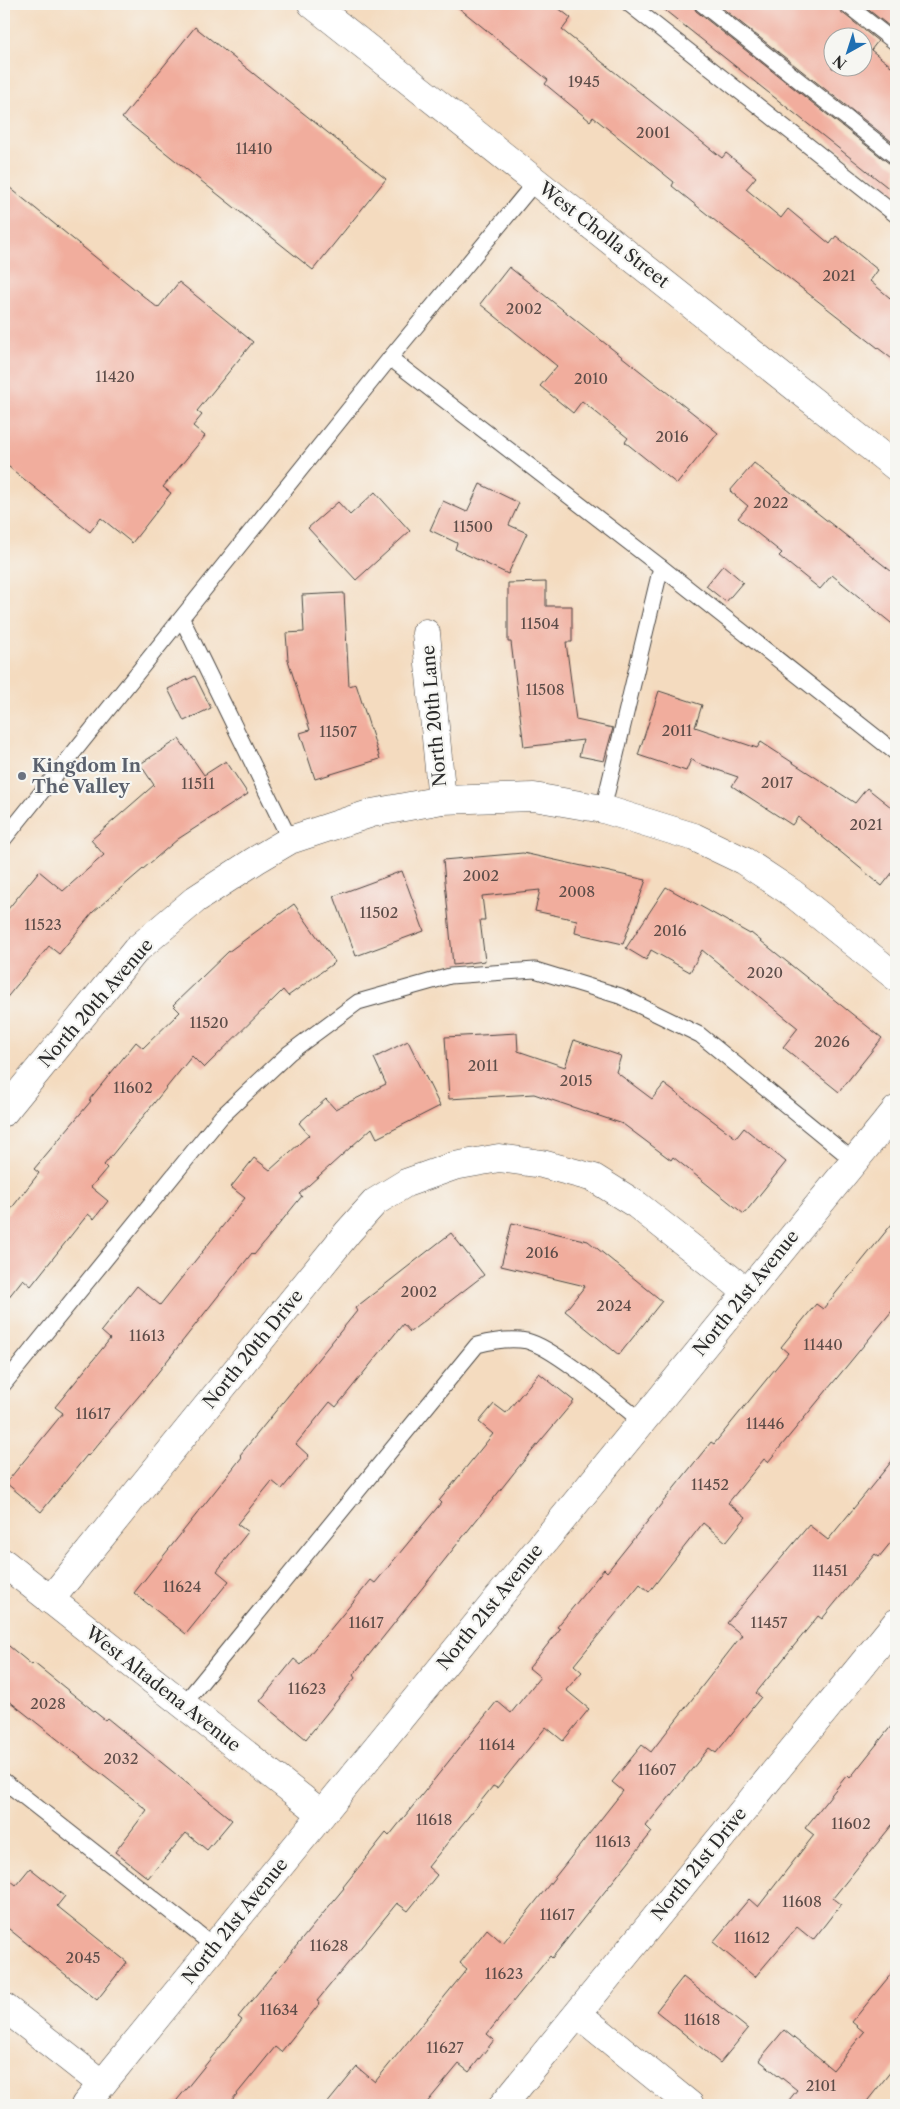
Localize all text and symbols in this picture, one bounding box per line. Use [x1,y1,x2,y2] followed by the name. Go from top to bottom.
[822,28,872,78] north arrow
[829,51,850,73] text: N
[568,72,600,91] house number: 1945
[636,123,671,142] house number: 2001
[235,139,273,158] house number: 11410
[534,177,674,293] street label: West Cholla Street
[822,266,856,285] house number: 2021
[506,299,542,318] house number: 2002
[95,367,135,386] house number: 11420
[574,369,608,388] house number: 2010
[655,427,689,446] house number: 2016
[753,493,789,512] house number: 2022
[453,517,493,536] house number: 11500
[521,614,559,633] house number: 11504
[417,644,451,788] street label: North 20th Lane
[525,680,565,699] house number: 11508
[662,721,693,740] house number: 2011
[319,722,357,741] house number: 11507
[32,755,142,798] place label: Kingdom In The Valley
[16,770,28,782] marker: Kingdom In The Valley
[761,773,794,792] house number: 2017
[181,774,215,793] house number: 11511
[849,815,883,834] house number: 2021
[463,866,499,885] house number: 2002
[559,882,595,901] house number: 2008
[360,903,398,922] house number: 11502
[24,915,62,934] house number: 11523
[653,921,687,940] house number: 2016
[34,934,158,1072] street label: North 20th Avenue
[747,963,783,982] house number: 2020
[190,1013,228,1032] house number: 11520
[814,1032,850,1051] house number: 2026
[468,1056,499,1075] house number: 2011
[560,1071,592,1090] house number: 2015
[113,1078,153,1097] house number: 11602
[689,1226,803,1360] street label: North 21st Avenue
[525,1243,559,1262] house number: 2016
[401,1282,437,1301] house number: 2002
[198,1285,308,1413] street label: North 20th Drive
[596,1296,632,1315] house number: 2024
[129,1326,165,1345] house number: 11613
[803,1335,843,1354] house number: 11440
[75,1404,111,1423] house number: 11617
[746,1414,785,1433] house number: 11446
[691,1475,729,1494] house number: 11452
[433,1540,547,1674] street label: North 21st Avenue
[812,1561,849,1580] house number: 11451
[163,1577,201,1596] house number: 11624
[348,1613,384,1632] house number: 11617
[751,1613,788,1632] house number: 11457
[80,1621,245,1756] street label: West Altadena Avenue
[288,1679,326,1698] house number: 11623
[30,1694,66,1713] house number: 2028
[479,1735,515,1754] house number: 11614
[103,1749,139,1768] house number: 2032
[638,1760,677,1779] house number: 11607
[647,1803,751,1925] street label: North 21st Drive
[416,1810,452,1829] house number: 11618
[831,1814,871,1833] house number: 11602
[595,1832,631,1851] house number: 11613
[178,1854,292,1988] street label: North 21st Avenue
[782,1892,822,1911] house number: 11608
[539,1905,575,1924] house number: 11617
[734,1928,770,1947] house number: 11612
[310,1936,349,1955] house number: 11628
[66,1948,100,1967] house number: 2045
[485,1964,523,1983] house number: 11623
[260,2000,298,2019] house number: 11634
[684,2010,720,2029] house number: 11618
[426,2038,464,2057] house number: 11627
[806,2076,837,2095] house number: 2101

